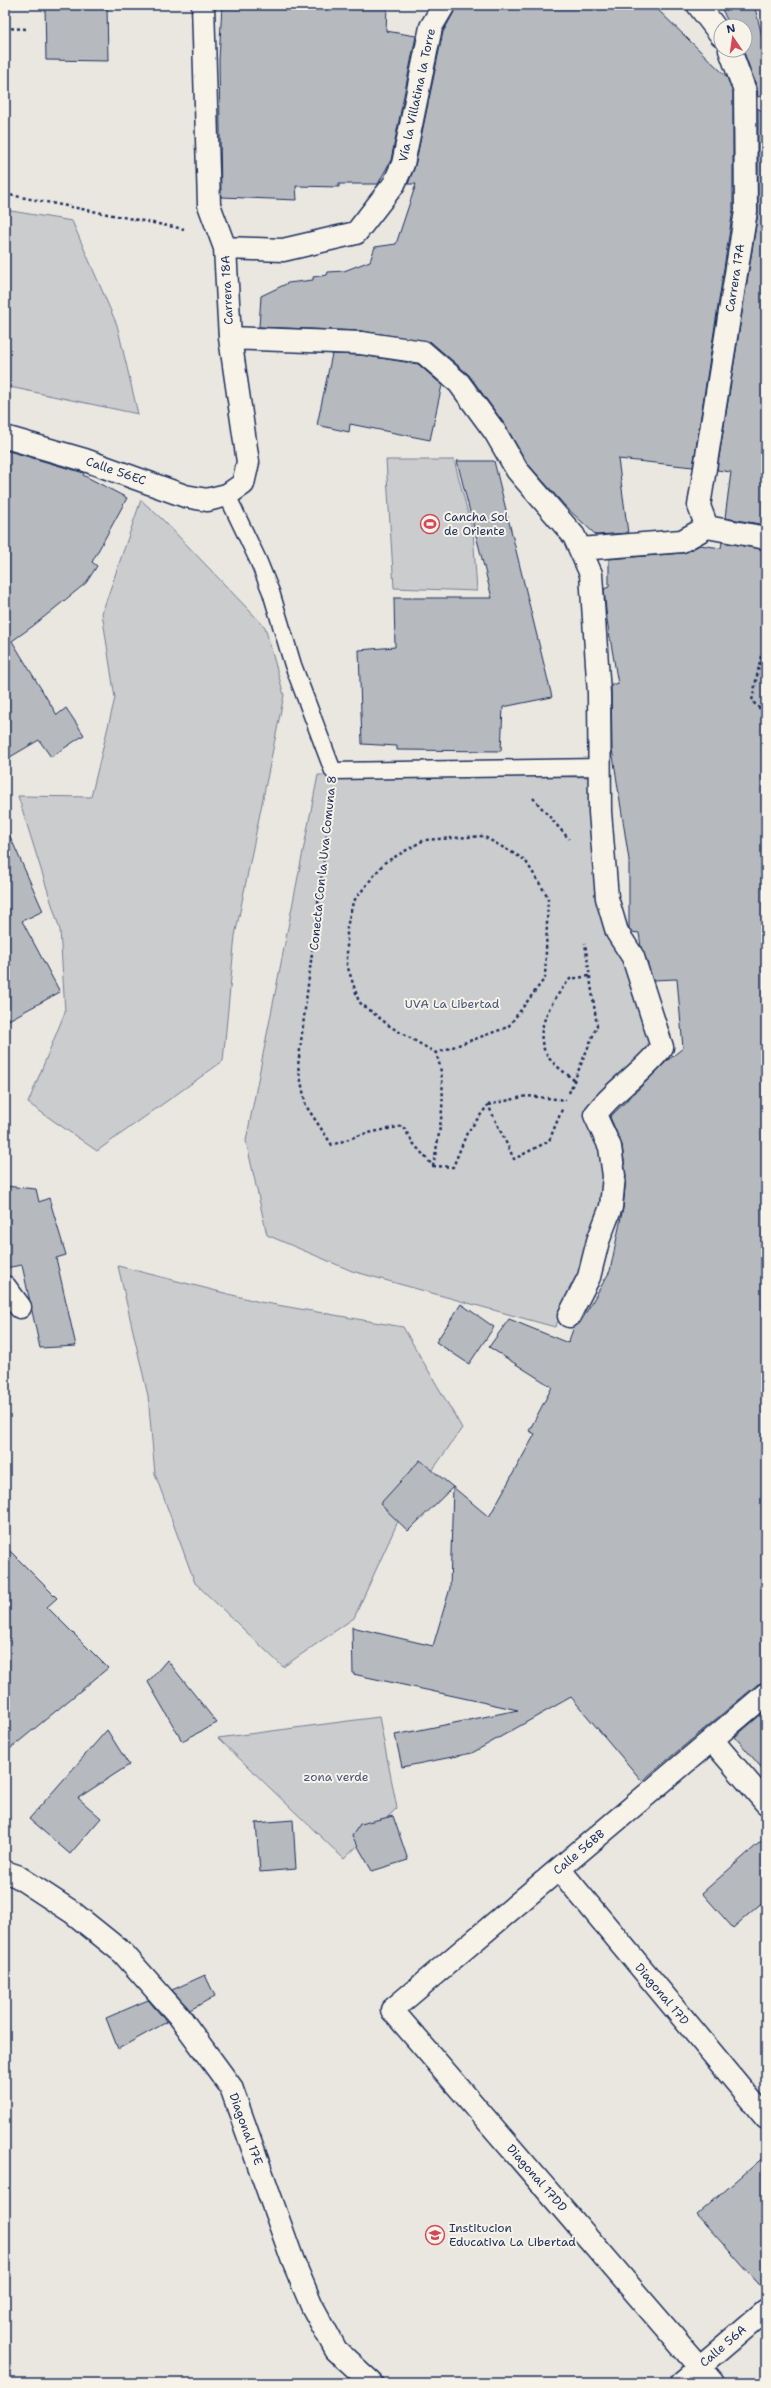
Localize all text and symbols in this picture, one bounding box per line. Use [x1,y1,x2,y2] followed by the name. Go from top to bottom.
[713,18,753,58] north arrow
[725,20,737,37] text: N
[395,27,439,163] street label: Vía la Villatina la Torre
[722,242,748,313] street label: Carrera 17A
[217,254,237,325] street label: Carrera 18A
[84,453,148,489] street label: Calle 56EC
[444,509,508,539] place label: Cancha Sol de Oriente
[419,513,441,535] sports icon: Cancha Sol de Oriente
[306,775,340,951] street label: Conecta Con la Uva Comuna 8
[405,996,500,1012] park label: UVA La Libertad
[303,1769,369,1785] park label: zona verde
[550,1826,608,1878] street label: Calle 56BB
[631,1960,693,2028] street label: Diagonal 17D
[226,2091,266,2167] street label: Diagonal 17E
[503,2141,571,2215] street label: Diagonal 17DD
[449,2220,576,2250] place label: Institucion Educativa La Libertad
[424,2224,446,2246] school or university icon: Institucion Educativa La Libertad
[696,2321,750,2371] street label: Calle 56A

